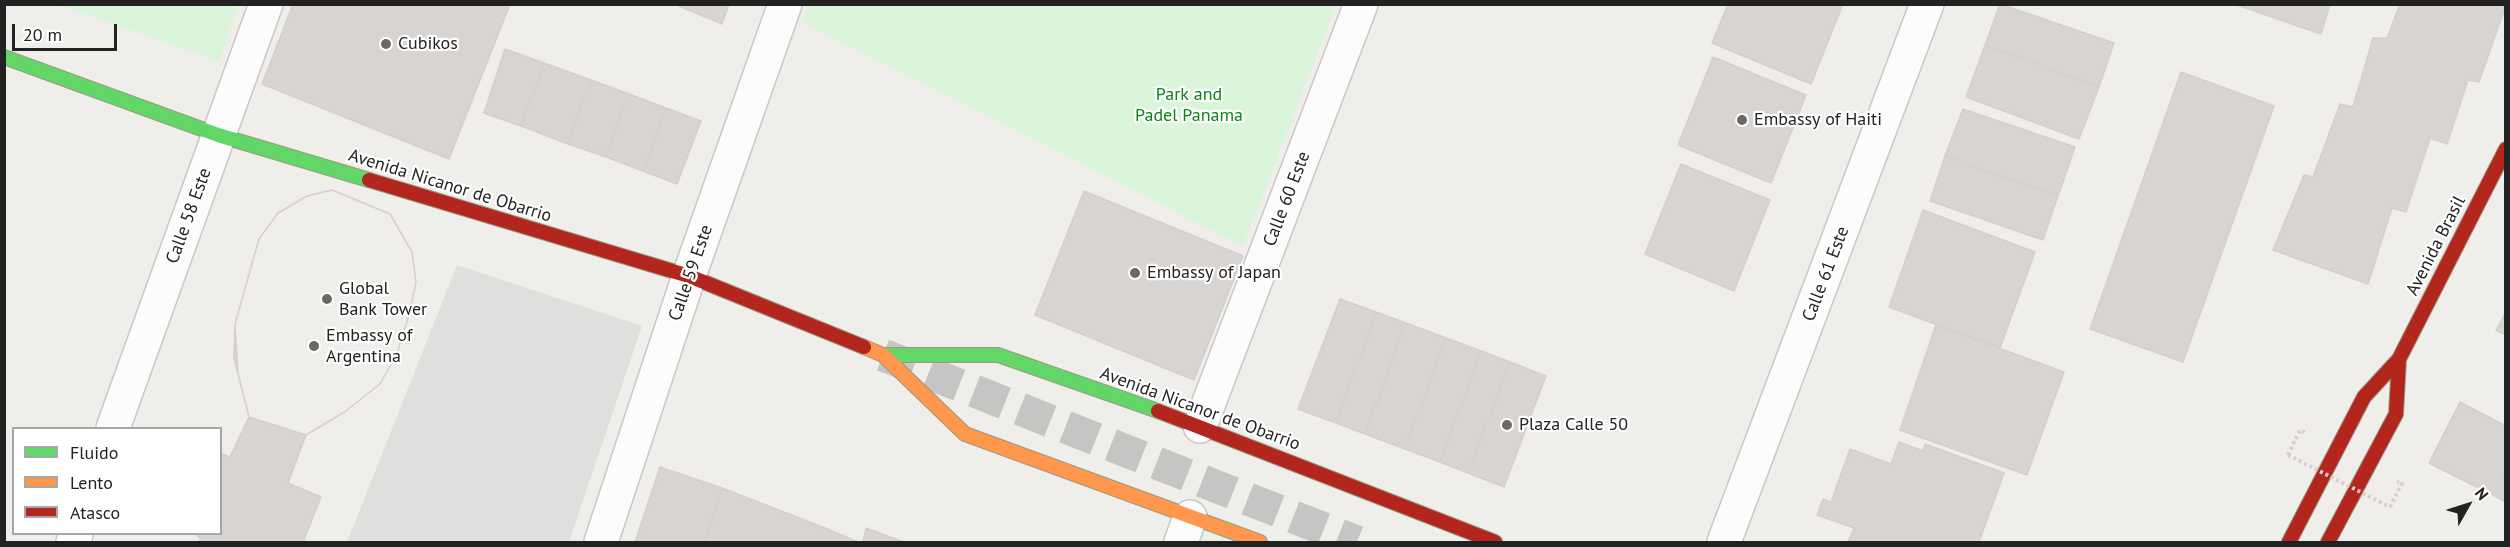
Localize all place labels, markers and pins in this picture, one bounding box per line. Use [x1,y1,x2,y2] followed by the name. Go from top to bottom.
[398,33,458,55] place label: Cubikos
[379,37,393,51] marker: Cubikos
[1754,109,1882,131] place label: Embassy of Haiti
[1735,113,1749,127] marker: Embassy of Haiti
[1147,262,1281,284] place label: Embassy of Japan
[1128,266,1142,280] marker: Embassy of Japan
[339,278,427,320] place label: Global Bank Tower
[320,292,334,306] marker: Global Bank Tower
[326,325,412,368] place label: Embassy of Argentina
[307,339,321,353] marker: Embassy of Argentina
[1519,414,1628,436] place label: Plaza Calle 50
[1500,418,1514,432] marker: Plaza Calle 50

